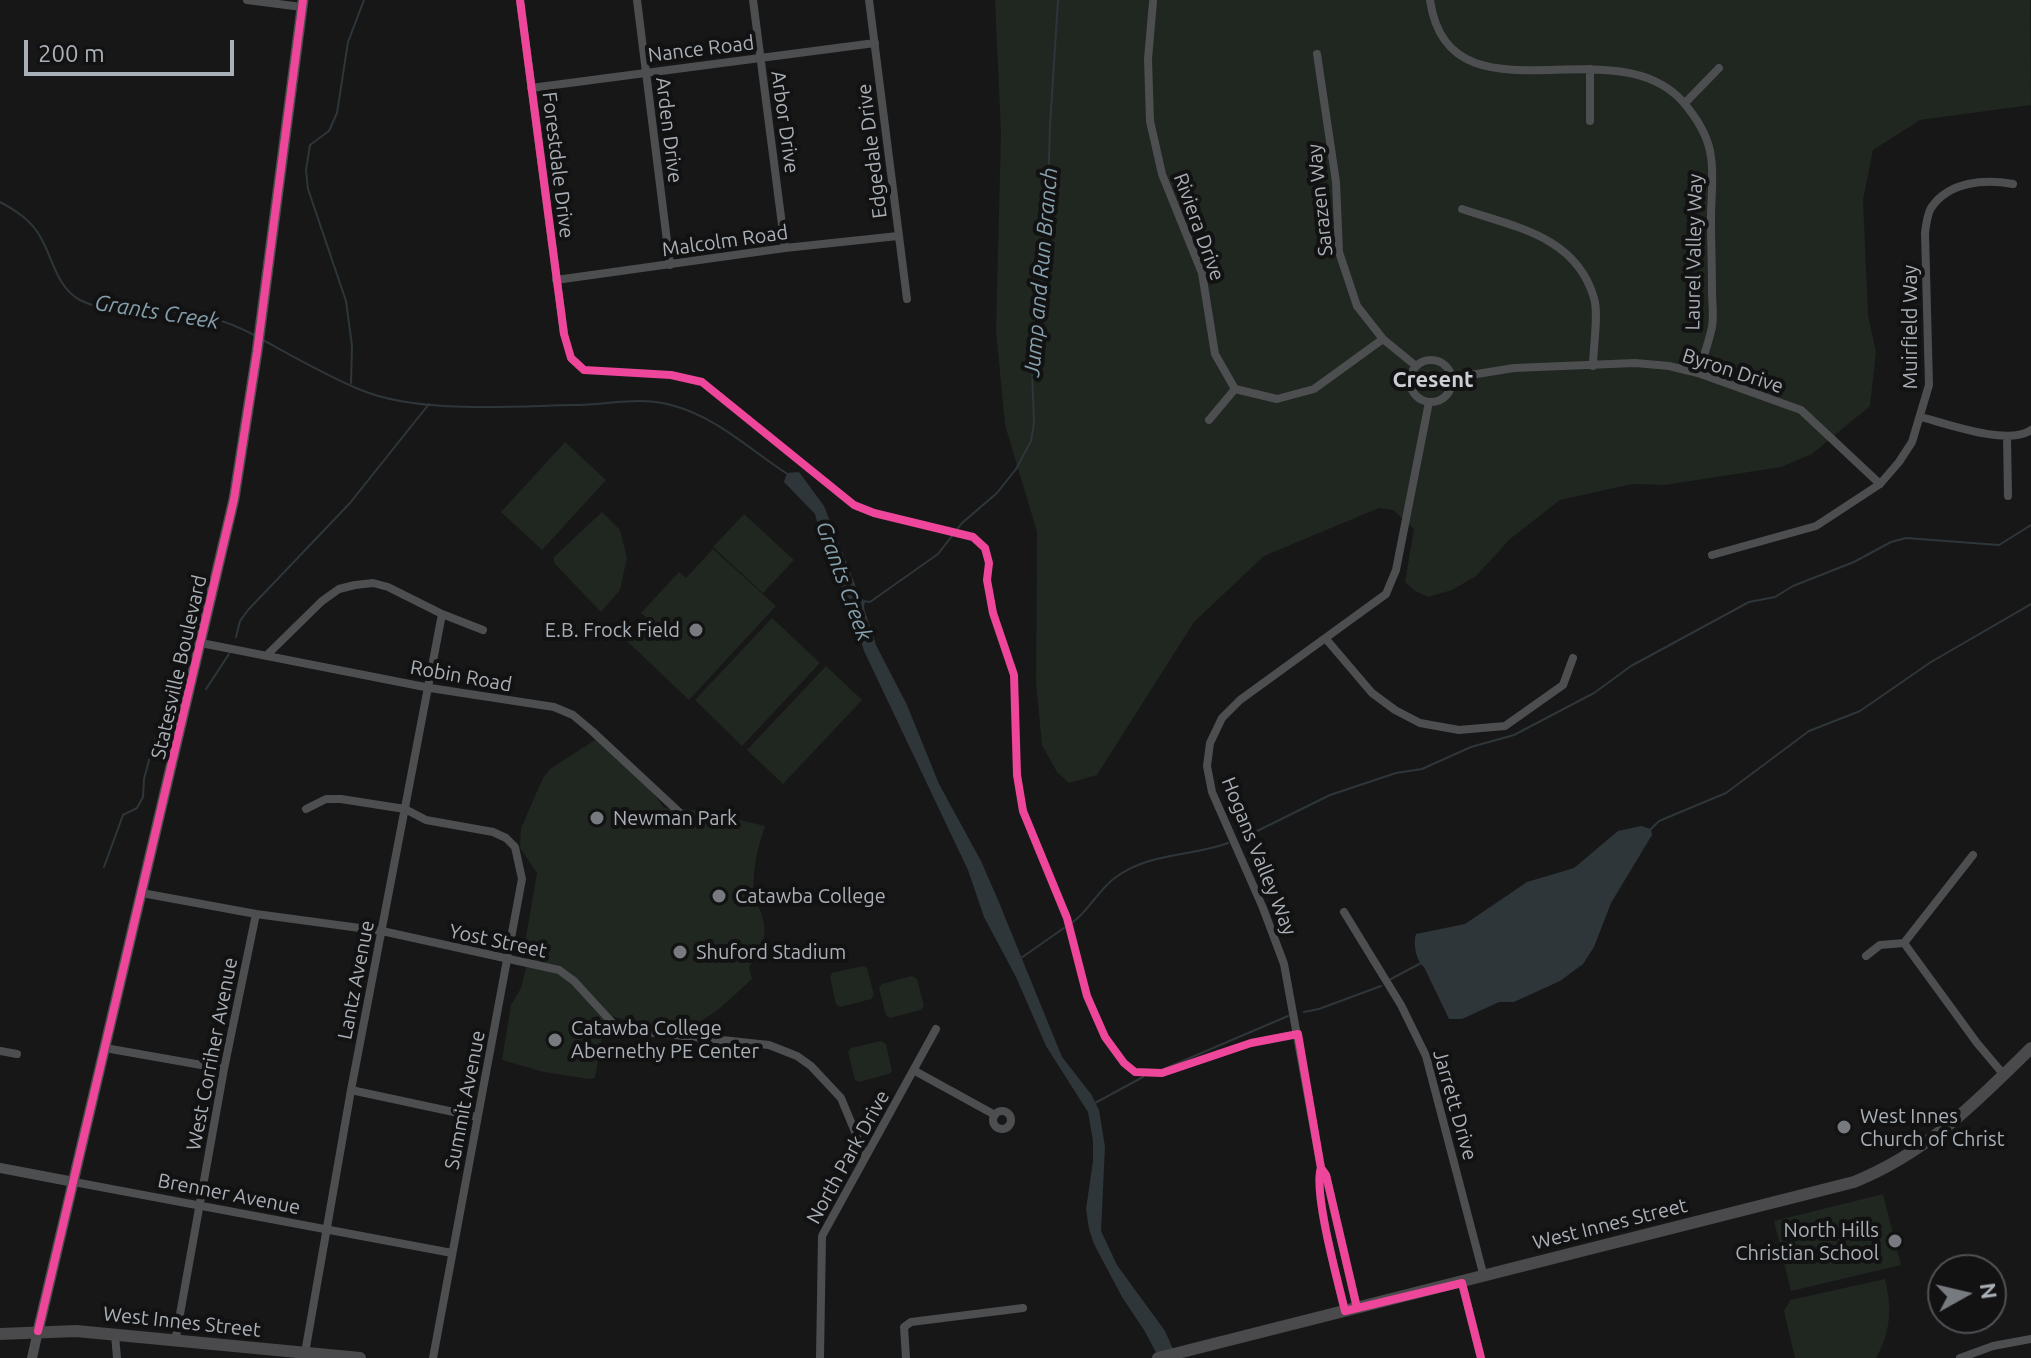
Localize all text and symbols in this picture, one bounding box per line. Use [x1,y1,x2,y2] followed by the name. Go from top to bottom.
[28,24,238,74] scale bar
[646,31,756,67] street label: Nance Road
[38,40,105,67] text: 200 m
[766,69,804,175] street label: Arbor Drive
[651,76,687,184] street label: Arden Drive
[852,82,892,220] street label: Edgedale Drive
[537,90,579,240] street label: Forestdale Drive
[1302,143,1338,257] street label: Sarazen Way
[1019,166,1063,378] water label: Jump and Run Branch
[1168,170,1230,284] street label: Riviera Drive
[1681,173,1707,331] street label: Laurel Valley Way
[660,220,790,262] street label: Malcolm Road
[1898,265,1922,389] street label: Muirfield Way
[93,289,221,335] water label: Grants Creek
[1679,343,1787,399] street label: Byron Drive
[1392,367,1474,393] district label: Cresent
[810,517,878,645] water label: Grants Creek
[146,573,212,761] street label: Statesville Boulevard
[545,618,680,642] place label: E.B. Frock Field
[687,621,705,639] marker: E.B. Frock Field
[408,655,514,697] street label: Robin Road
[1216,773,1302,939] street label: Hogans Valley Way
[613,806,737,830] place label: Newman Park
[588,809,606,827] marker: Newman Park
[735,884,886,908] place label: Catawba College
[710,887,728,905] marker: Catawba College
[333,918,379,1042] street label: Lantz Avenue
[447,919,549,963] street label: Yost Street
[696,940,846,964] place label: Shuford Stadium
[671,943,689,961] marker: Shuford Stadium
[181,955,243,1153] street label: West Corriher Avenue
[571,1016,759,1063] place label: Catawba College Abernethy PE Center
[440,1028,490,1172] street label: Summit Avenue
[546,1031,564,1049] marker: Catawba College Abernethy PE Center
[1428,1047,1482,1163] street label: Jarrett Drive
[801,1086,895,1228] street label: North Park Drive
[1860,1104,2005,1151] place label: West Innes Church of Christ
[1835,1118,1853,1136] marker: West Innes Church of Christ
[156,1168,302,1220] street label: Brenner Avenue
[1530,1193,1690,1255] street label: West Innes Street
[1735,1218,1879,1265] place label: North Hills Christian School
[1886,1232,1904,1250] marker: North Hills Christian School
[1927,1254,2007,1334] north arrow
[1976,1281,2003,1301] text: N
[102,1302,262,1342] street label: West Innes Street

